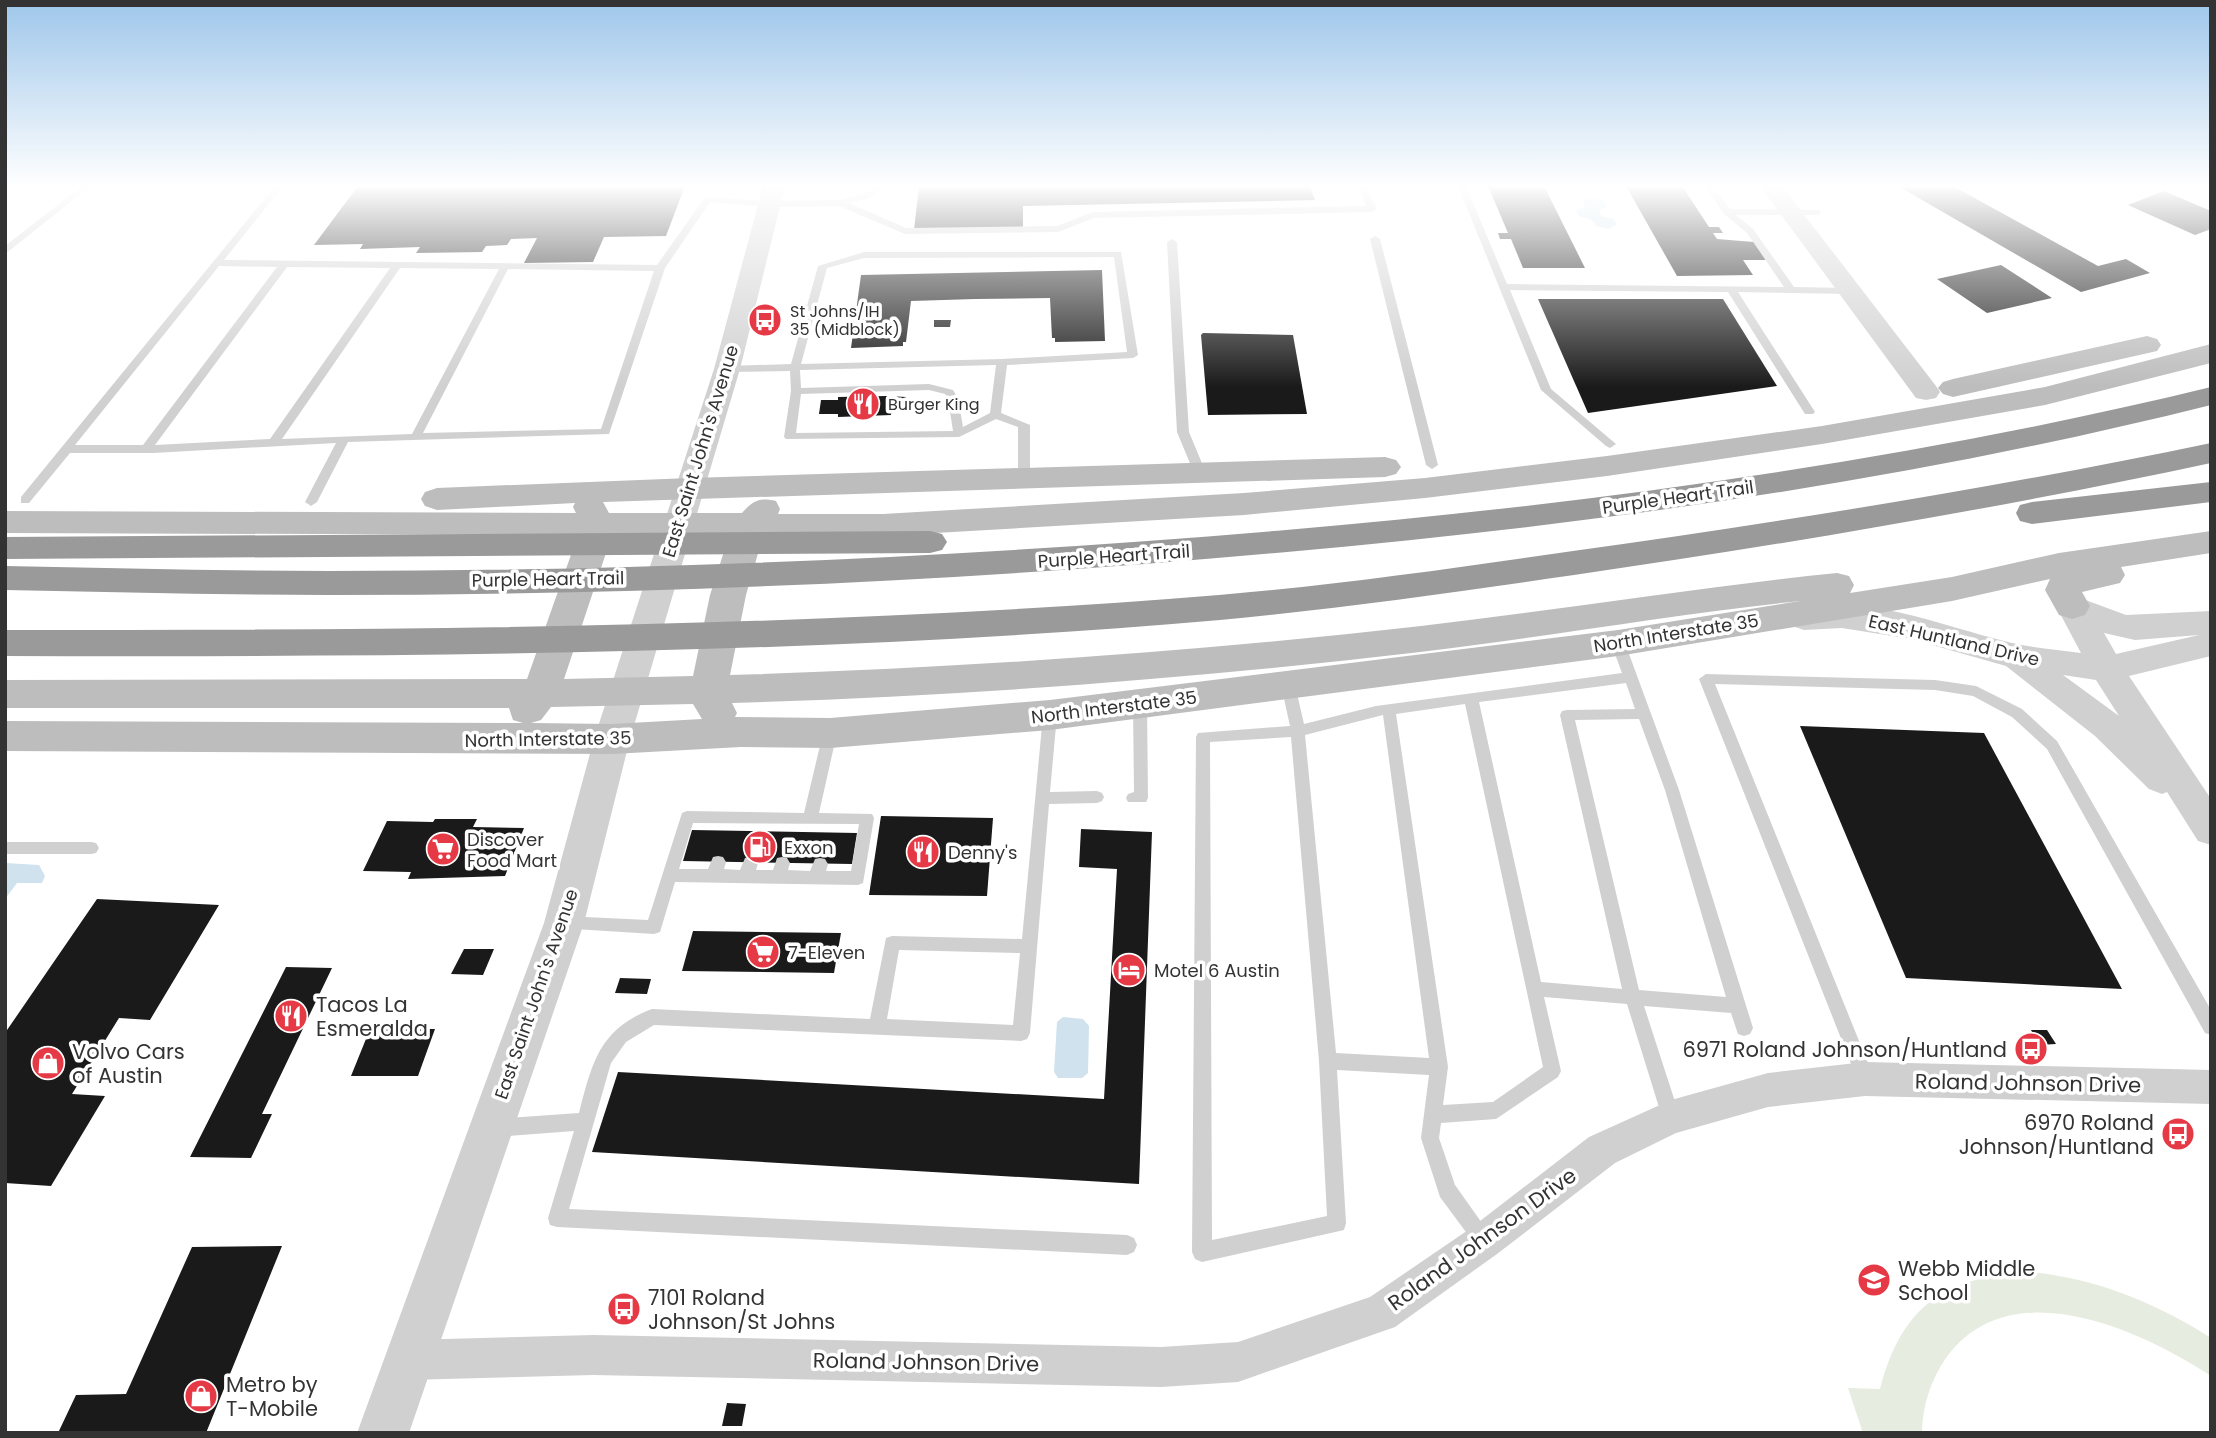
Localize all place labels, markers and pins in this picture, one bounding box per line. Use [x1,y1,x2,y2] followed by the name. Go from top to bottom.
[790,300,900,341] place label: St Johns/IH 35 (Midblock)
[746,301,784,339] bus stop icon: St Johns/IH 35 (Midblock)
[844,385,882,423] restaurant icon: Burger King
[888,393,980,416] place label: Burger King
[467,827,557,873] place label: Discover Food Mart
[741,828,779,866] fuel station icon: Exxon
[424,830,462,868] supermarket icon: Discover Food Mart
[904,833,942,871] restaurant icon: Denny's
[784,835,834,860] place label: Exxon
[948,840,1017,865] place label: Denny's
[744,933,782,971] supermarket icon: 7-Eleven
[788,940,865,965] place label: 7-Eleven
[1110,951,1148,989] hotel icon: Motel 6 Austin
[1154,958,1280,983] place label: Motel 6 Austin
[316,990,428,1043] place label: Tacos La Esmeralda
[272,997,310,1035] restaurant icon: Tacos La Esmeralda
[2012,1030,2050,1068] bus stop icon: 6971 Roland Johnson/Huntland
[1682,1035,2007,1064] place label: 6971 Roland Johnson/Huntland
[72,1037,185,1090] place label: Volvo Cars of Austin
[29,1044,67,1082] shop icon: Volvo Cars of Austin
[1959,1108,2154,1161] place label: 6970 Roland Johnson/Huntland
[2159,1115,2197,1153] bus stop icon: 6970 Roland Johnson/Huntland
[1898,1254,2035,1307] place label: Webb Middle School
[1855,1261,1893,1299] school or university icon: Webb Middle School
[648,1283,835,1336] place label: 7101 Roland Johnson/St Johns
[605,1290,643,1328] bus stop icon: 7101 Roland Johnson/St Johns
[226,1370,318,1423] place label: Metro by T-Mobile
[182,1377,220,1415] shop icon: Metro by T-Mobile

